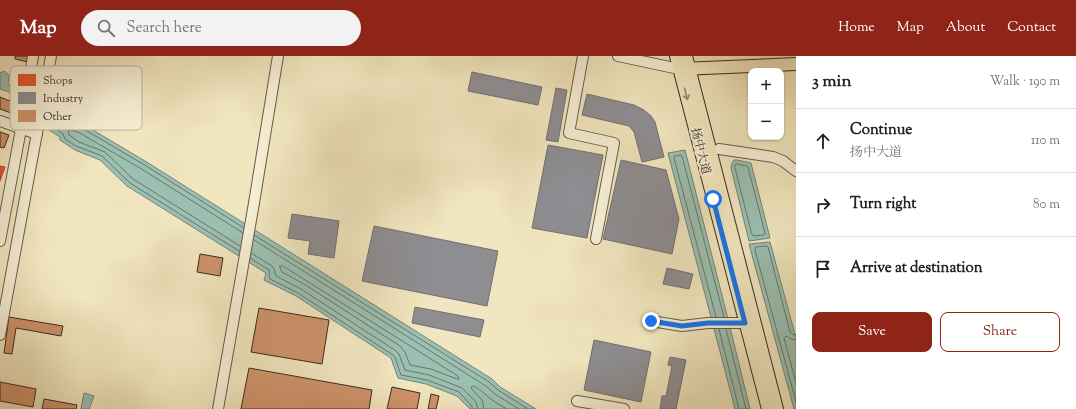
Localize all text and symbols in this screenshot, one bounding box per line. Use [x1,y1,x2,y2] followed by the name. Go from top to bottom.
[81,10,361,46] search box
[20,15,57,42] text: Map
[95,17,117,39] icon: search
[127,18,202,39] text: Search here
[838,18,875,38] text: Home
[897,18,924,38] text: Map
[946,18,985,38] text: About
[1007,18,1056,38] text: Contact
[10,66,142,130] legend
[748,68,784,140] map controls
[748,68,784,104] button: +
[812,70,851,94] text: 3 min
[43,73,72,89] text: Shops
[990,73,1060,91] text: Walk · 190 m
[683,87,690,100] one-way arrow
[43,91,84,107] text: Industry
[748,104,784,140] button: −
[43,109,72,125] text: Other
[850,120,912,141] text: Continue
[685,126,715,177] street label: 扬中大道
[812,130,834,152] icon: ahead
[1031,132,1060,150] text: 110 m
[850,144,902,162] text: 扬中大道
[704,190,722,208] route start
[812,194,834,216] icon: right
[850,194,916,215] text: Turn right
[1033,196,1060,214] text: 80 m
[812,258,834,280] icon: arrive
[850,258,983,279] text: Arrive at destination
[642,312,660,330] route end
[812,312,932,352] button: Save
[940,312,1060,352] button: Share

